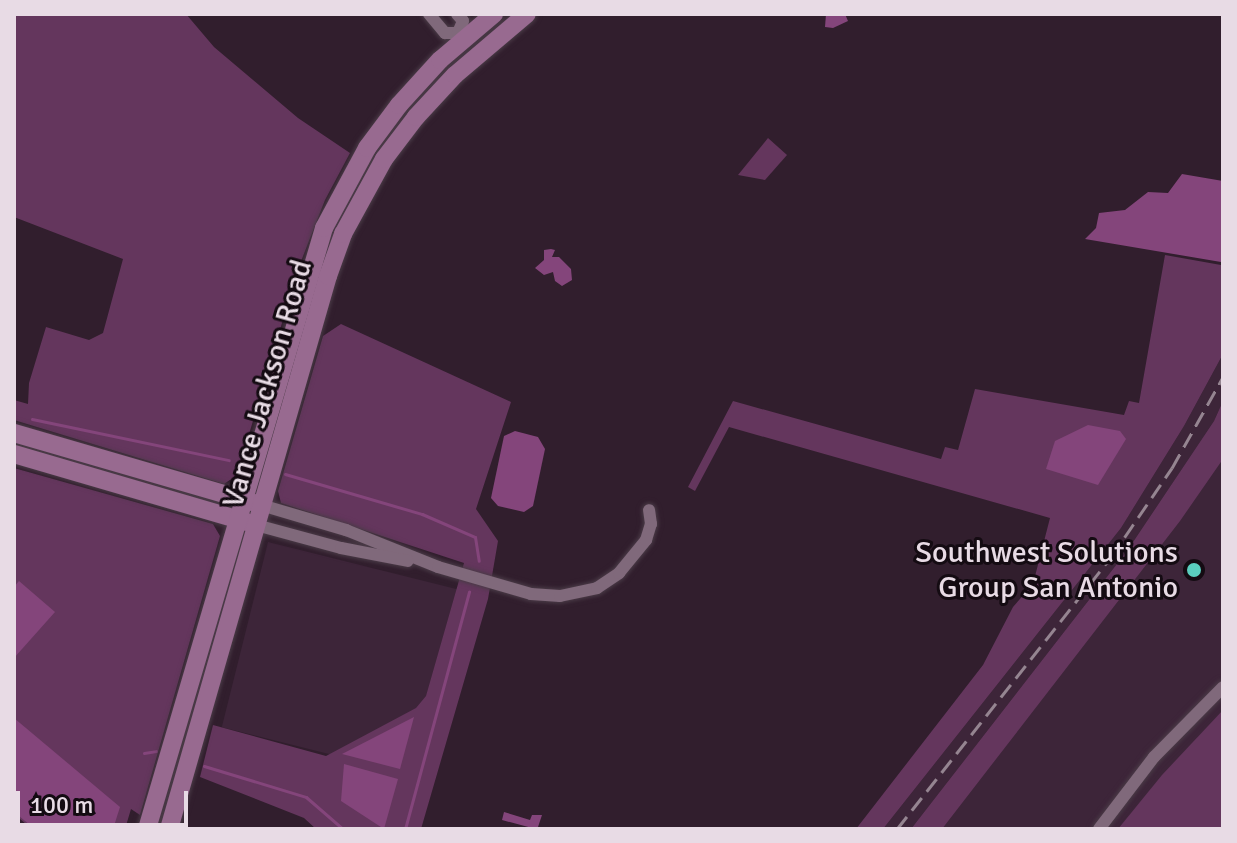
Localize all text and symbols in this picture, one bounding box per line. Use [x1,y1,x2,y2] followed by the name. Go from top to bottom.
[215,256,321,512] street label: Vance Jackson Road
[915,535,1178,606] place label: Southwest Solutions Group San Antonio
[1185,561,1203,579] marker: Southwest Solutions Group San Antonio
[20,775,192,825] scale bar
[30,790,93,820] text: 100 m

